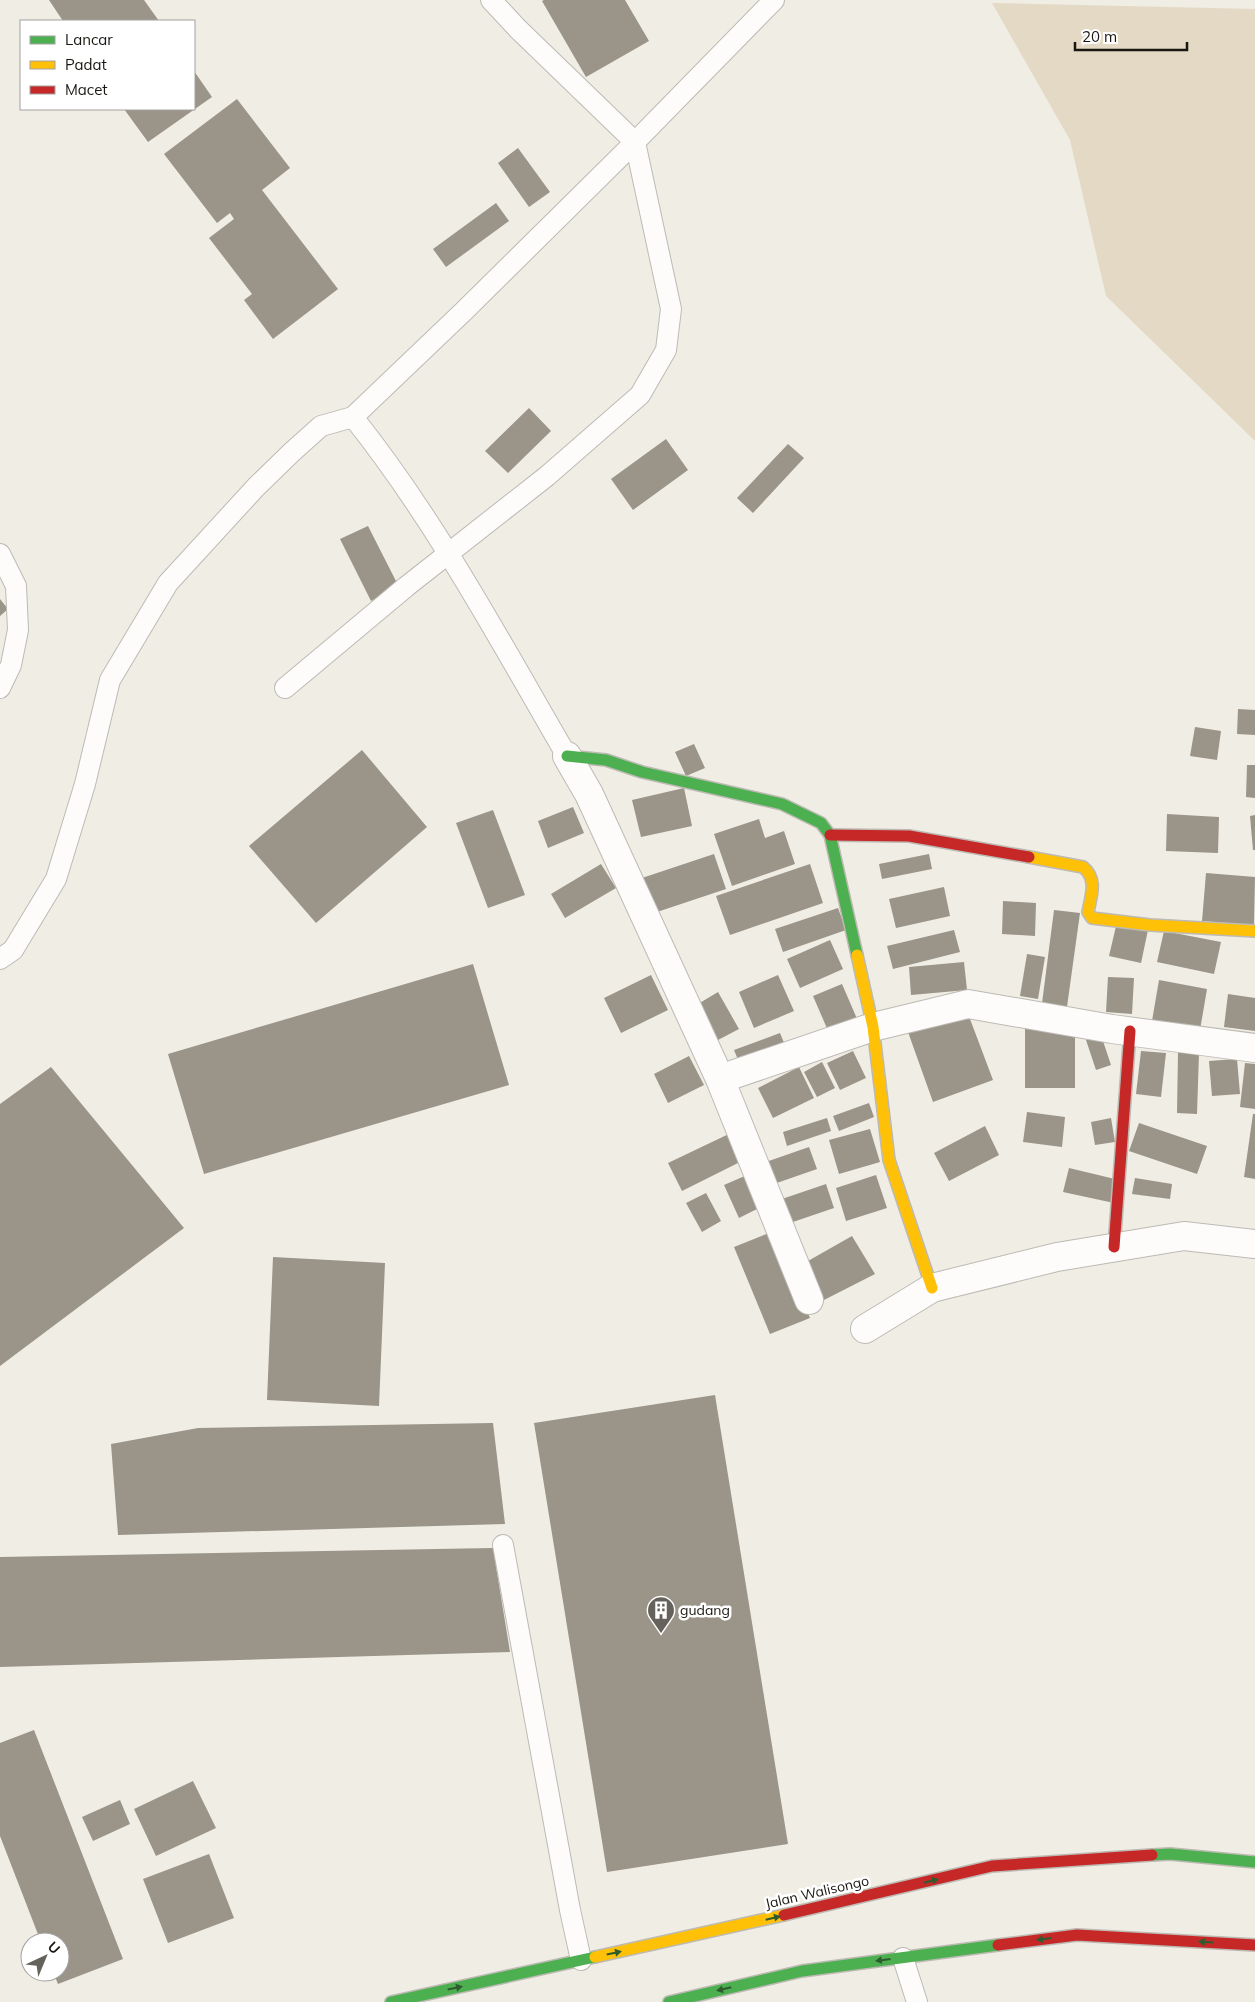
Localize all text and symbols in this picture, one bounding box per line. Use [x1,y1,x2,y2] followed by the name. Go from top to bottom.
[20,20,195,110] legend
[1075,20,1188,52] scale bar
[1082,27,1117,46] text: 20 m
[65,30,113,49] text: Lancar
[65,55,107,74] text: Padat
[65,80,108,99] text: Macet
[646,1595,676,1634] building icon: gudang
[680,1601,730,1619] place label: gudang
[763,1871,871,1913] street label: Jalan Walisongo
[924,1877,939,1885] one-way arrow
[765,1914,780,1922] one-way arrow
[20,1932,70,1982] north arrow
[1036,1935,1052,1943] one-way arrow
[44,1938,64,1958] text: U
[1198,1938,1214,1946] one-way arrow
[607,1949,622,1957] one-way arrow
[875,1956,891,1964] one-way arrow
[448,1984,463,1992] one-way arrow
[716,1985,731,1993] one-way arrow

